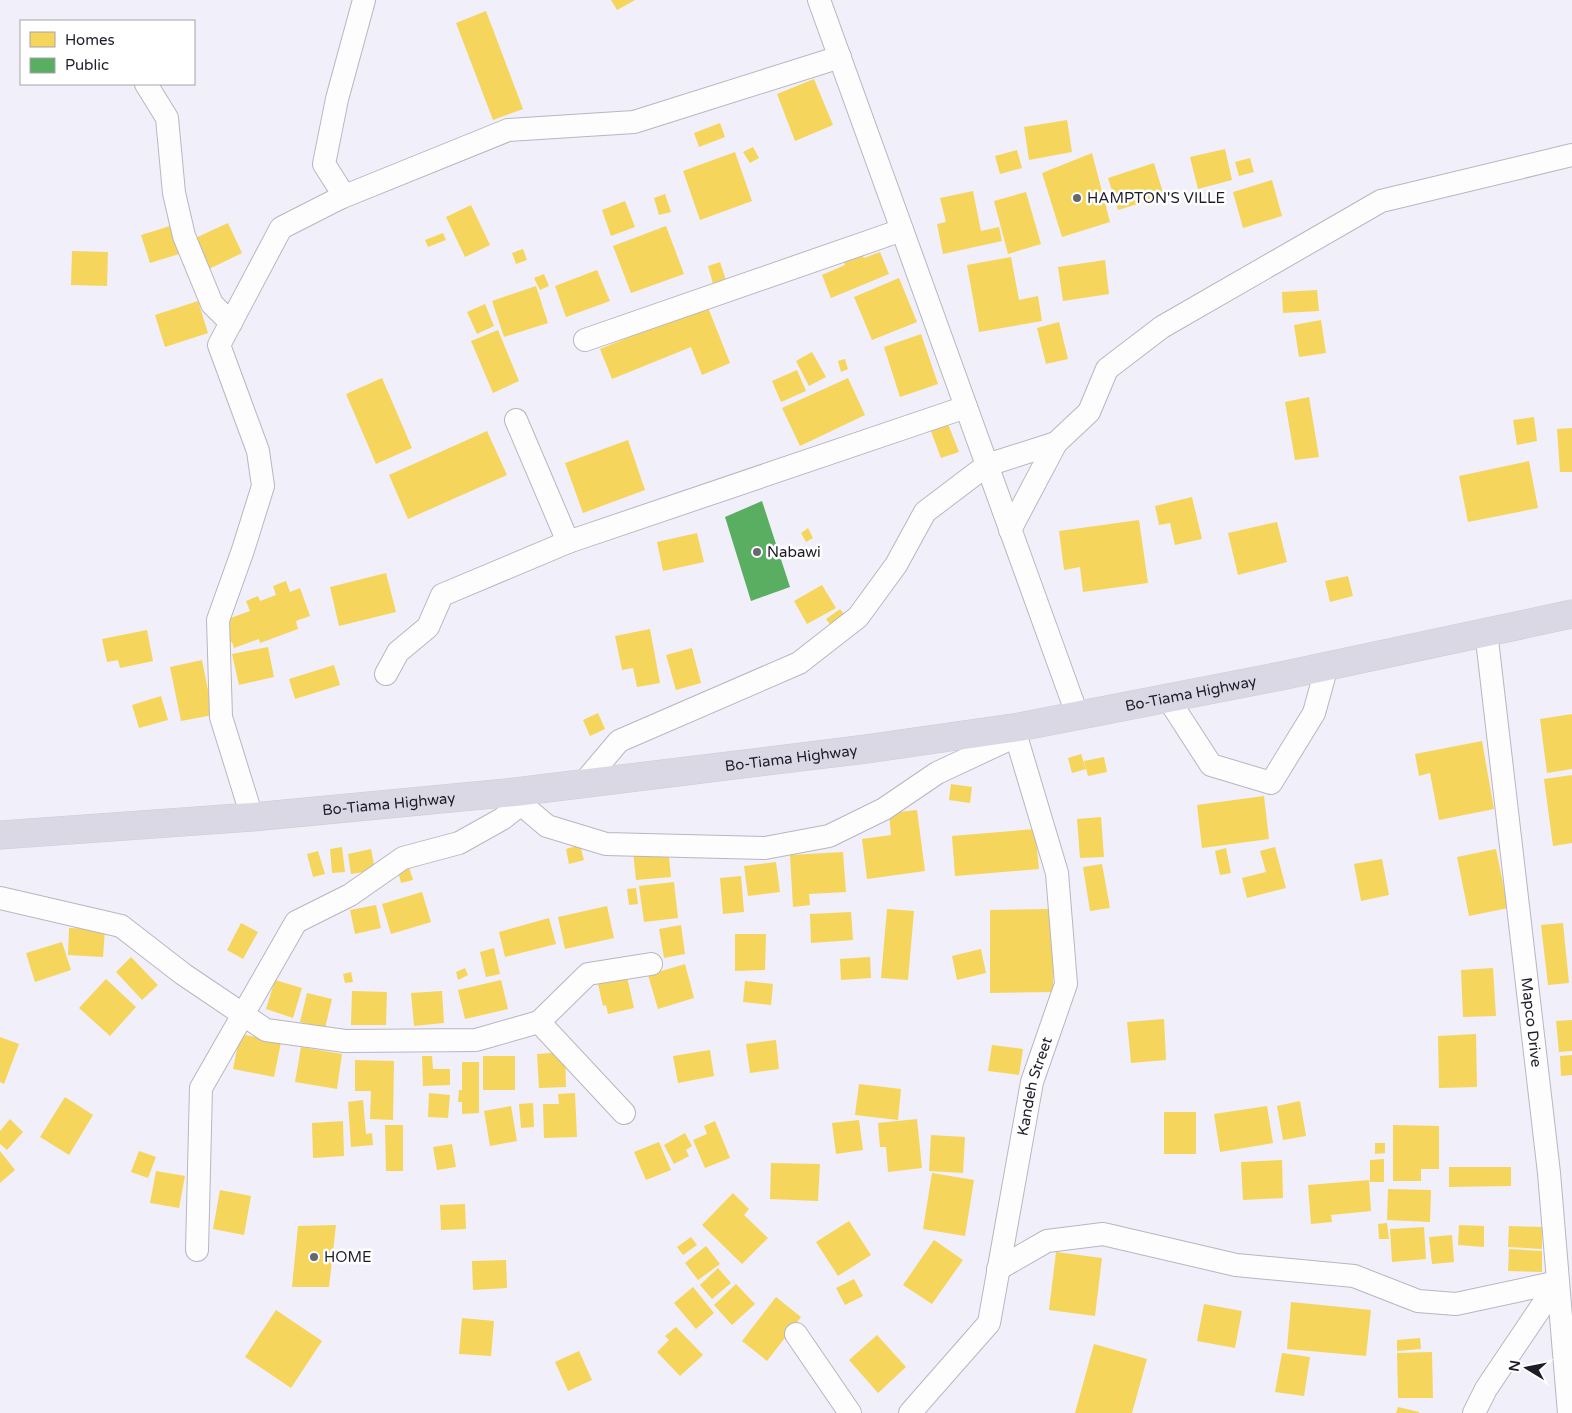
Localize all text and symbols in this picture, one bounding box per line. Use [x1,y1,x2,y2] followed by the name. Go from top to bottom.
[20,20,195,85] legend
[65,31,115,49] text: Homes
[65,56,109,74] text: Public
[1087,189,1225,207] place label: HAMPTON'S VILLE
[1071,192,1083,204] marker: HAMPTON'S VILLE
[767,543,821,561] place label: Nabawi
[751,546,763,558] marker: Nabawi
[1124,672,1258,715] street label: Bo-Tiama Highway
[724,741,858,775] street label: Bo-Tiama Highway
[321,789,456,819] street label: Bo-Tiama Highway
[1517,976,1546,1068] street label: Mapco Drive
[1014,1034,1056,1137] street label: Kandeh Street
[324,1248,372,1266] place label: HOME
[308,1251,320,1263] marker: HOME
[1502,1343,1552,1393] north arrow
[1505,1359,1524,1373] text: N

